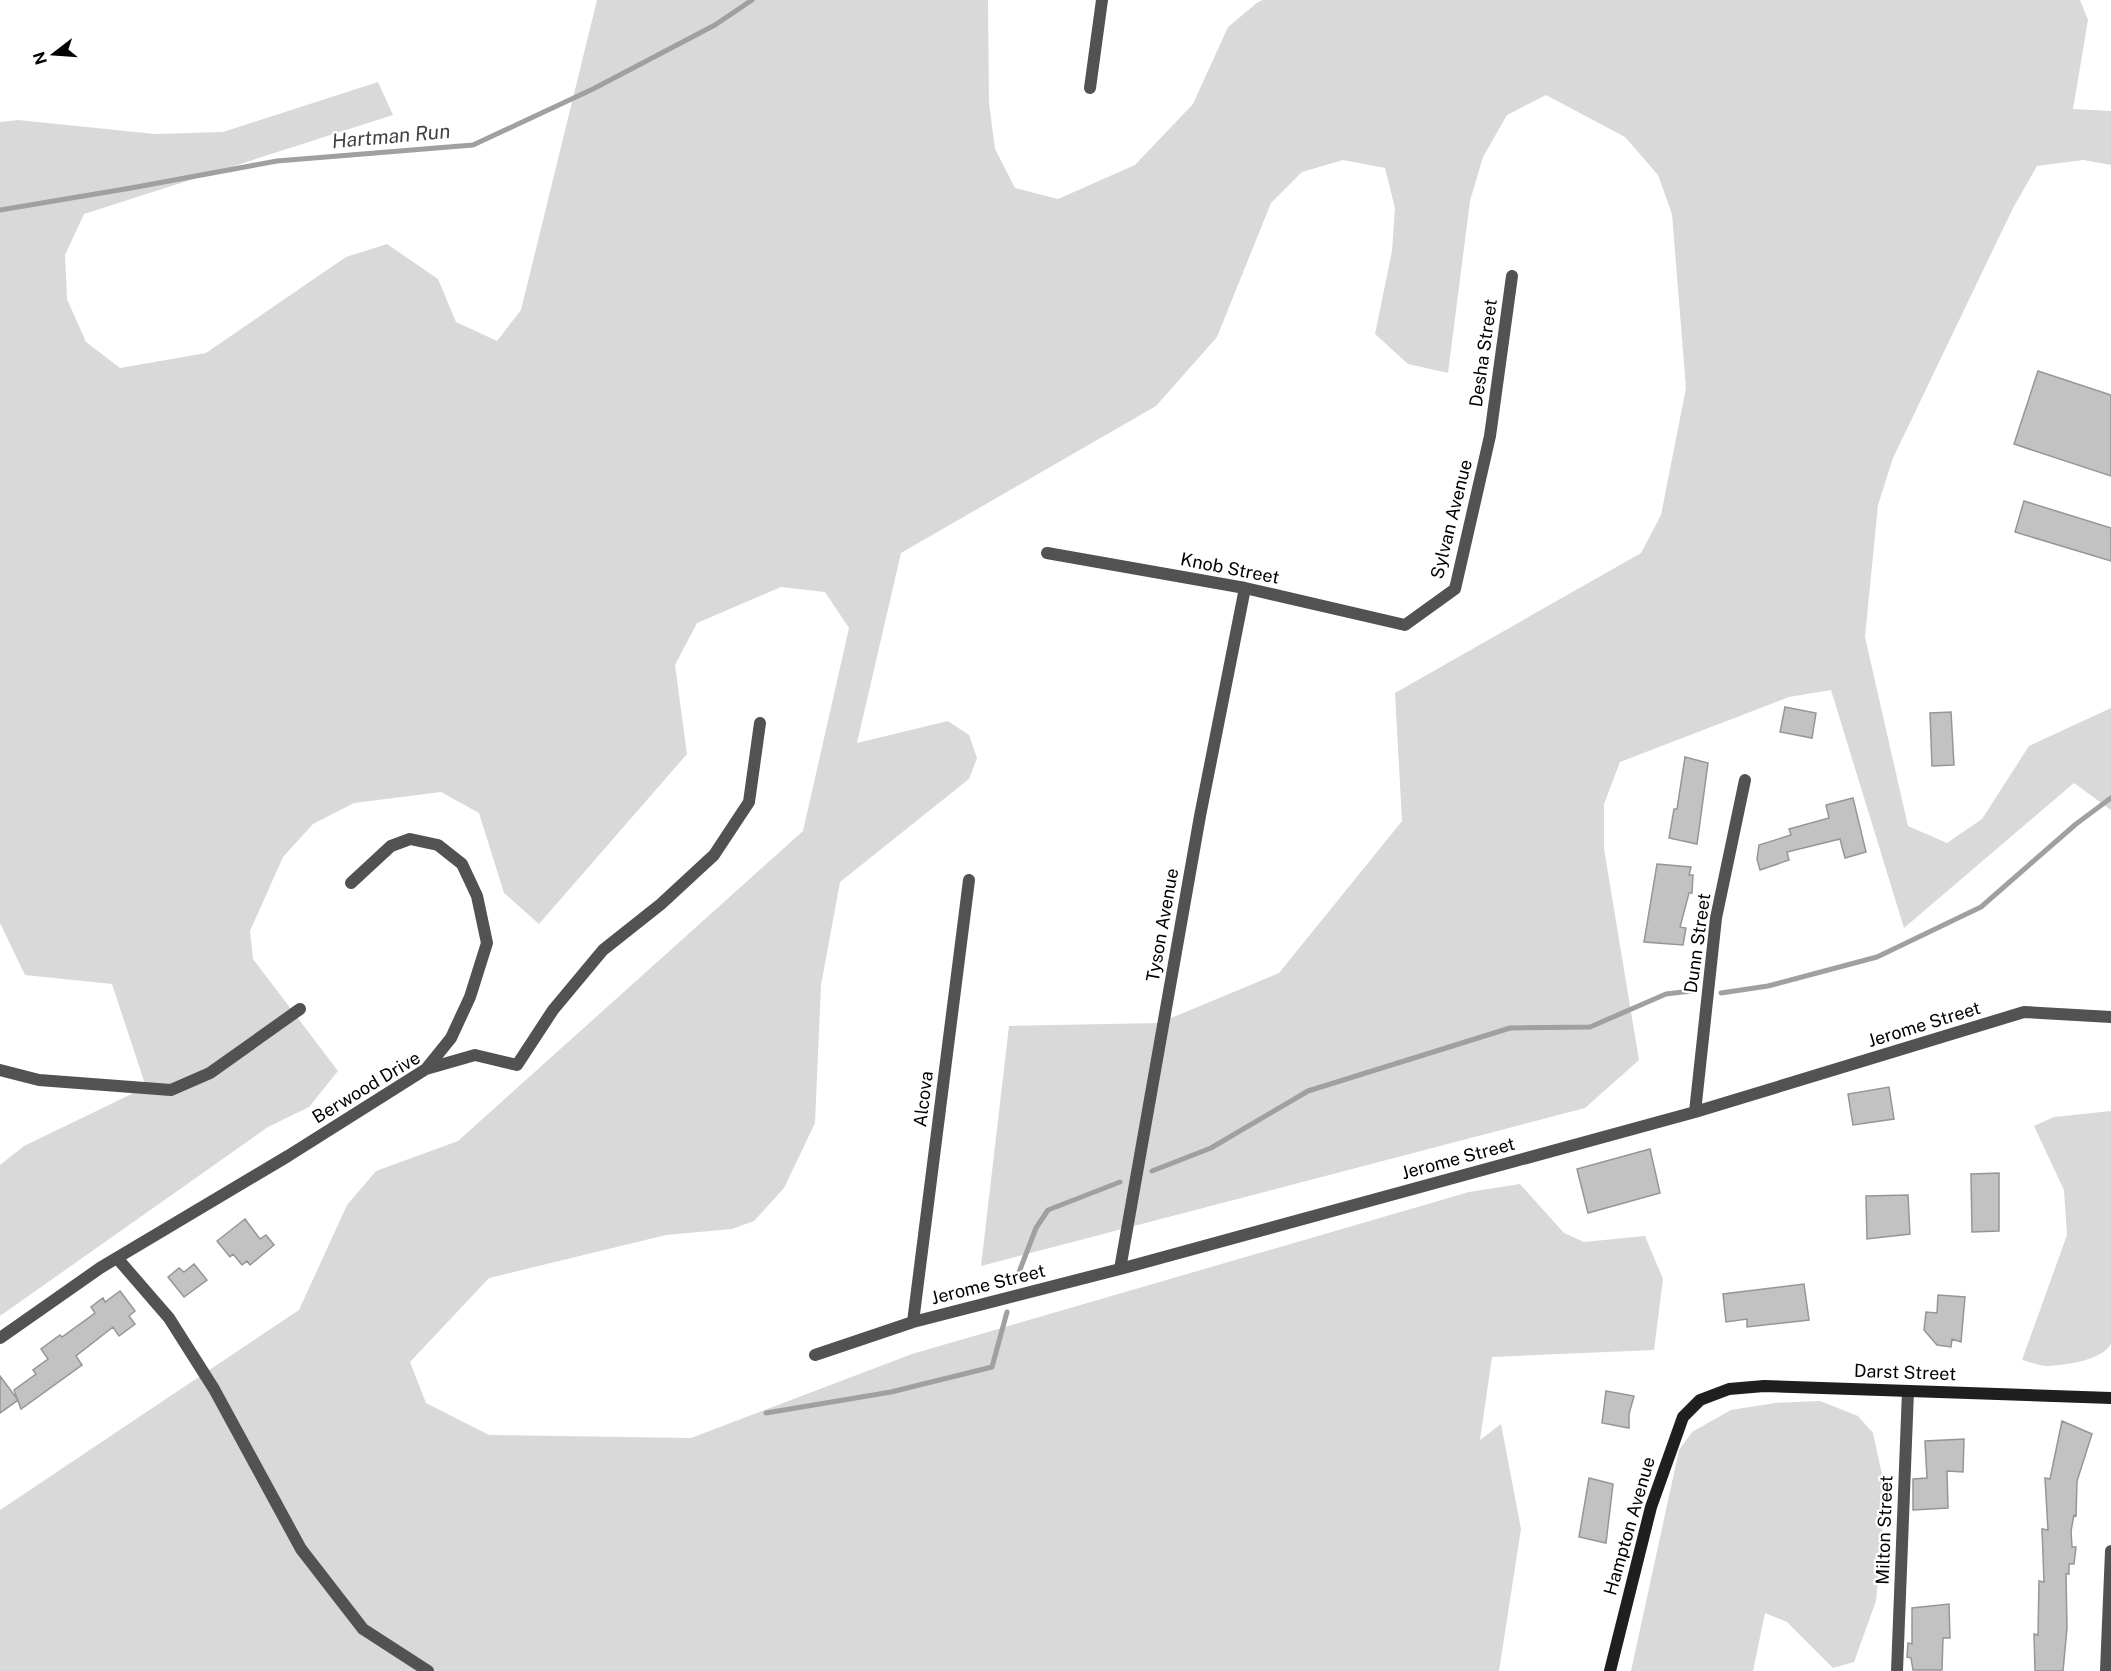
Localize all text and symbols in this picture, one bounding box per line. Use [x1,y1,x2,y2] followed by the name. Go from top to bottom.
[24,24,84,84] north arrow
[29,49,51,67] text: N
[331,119,451,153] water label: Hartman Run
[1465,298,1501,408] street label: Desha Street
[1426,457,1476,581] street label: Sylvan Avenue
[1179,548,1281,588] street label: Knob Street
[1142,866,1182,984] street label: Tyson Avenue
[1680,892,1714,994] street label: Dunn Street
[1865,997,1983,1051] street label: Jerome Street
[308,1047,424,1127] street label: Berwood Drive
[909,1070,937,1128] street label: Alcova
[1399,1133,1517,1183] street label: Jerome Street
[929,1260,1047,1308] street label: Jerome Street
[1854,1360,1956,1384] street label: Darst Street
[1599,1454,1659,1598] street label: Hampton Avenue
[1872,1475,1896,1585] street label: Milton Street

